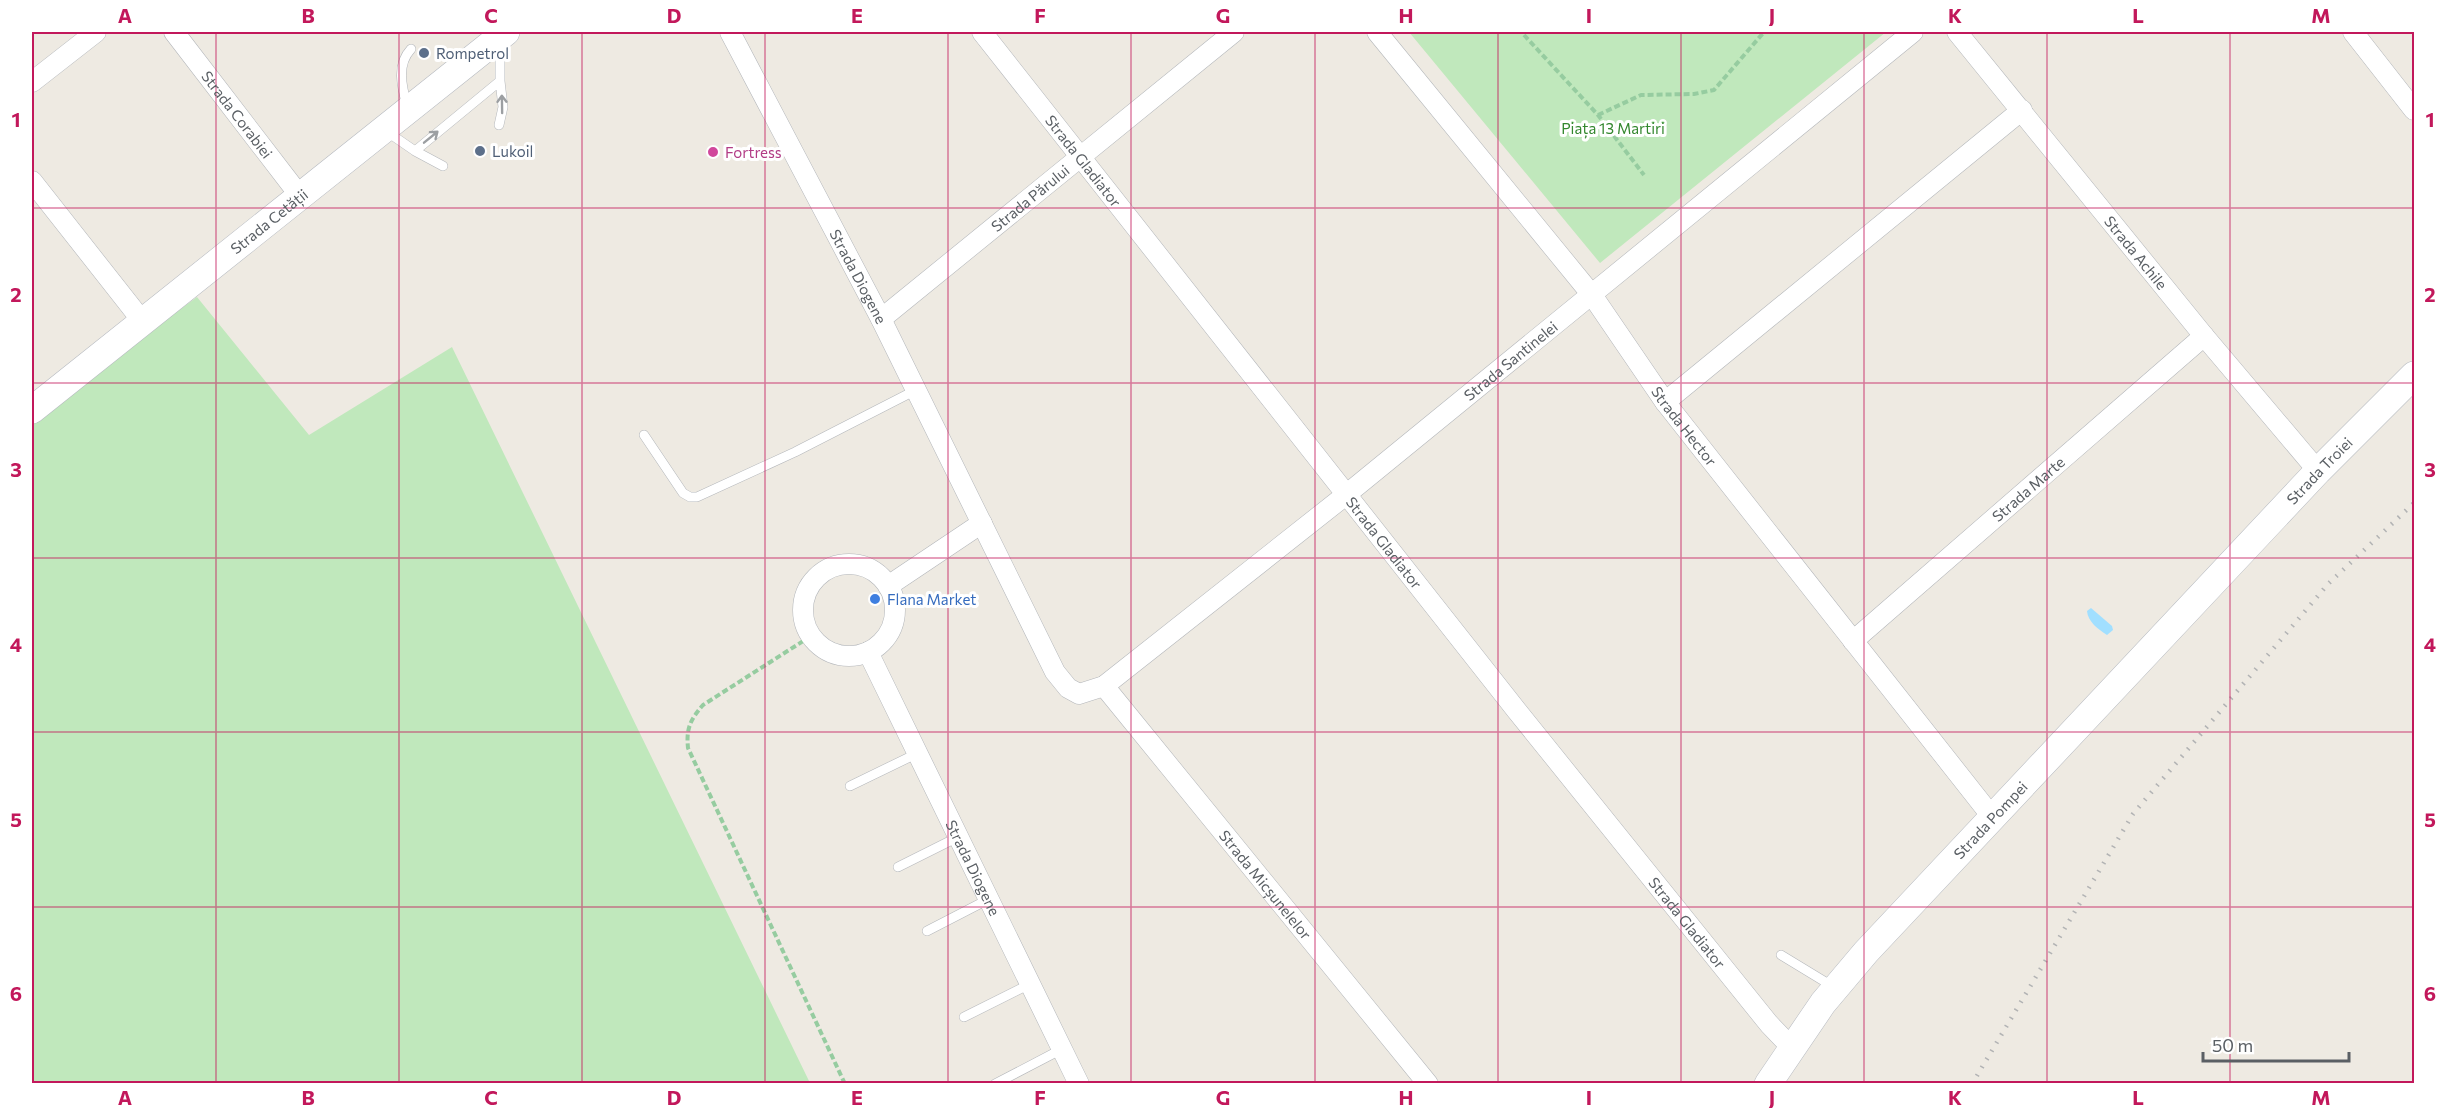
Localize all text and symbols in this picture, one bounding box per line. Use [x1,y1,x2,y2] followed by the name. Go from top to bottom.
[118,3,132,27] text: A
[301,3,315,27] text: B
[484,3,498,27] text: C
[667,3,681,27] text: D
[851,3,863,27] text: E
[1034,3,1046,27] text: F
[1216,3,1230,27] text: G
[1399,3,1414,27] text: H
[1586,3,1592,27] text: I
[1769,3,1775,27] text: J
[1948,3,1962,27] text: K
[2132,3,2144,27] text: L
[2311,3,2331,27] text: M
[436,44,509,62] place label: Rompetrol
[417,46,431,60] marker: Rompetrol
[198,67,277,162] street label: Strada Corabiei
[496,94,507,114] one-way arrow
[11,107,21,131] text: 1
[2425,107,2435,131] text: 1
[1042,111,1125,210] street label: Strada Gladiator
[1561,119,1665,139] park label: Piața 13 Martiri
[423,131,439,144] one-way arrow
[492,142,533,160] place label: Lukoil
[725,143,782,161] place label: Fortress
[473,144,487,158] marker: Lukoil
[706,145,720,159] marker: Fortress
[987,161,1073,235] street label: Strada Părului
[227,185,311,257] street label: Strada Cetății
[2101,212,2171,293] street label: Strada Achile
[826,226,891,327] street label: Strada Diogene
[10,282,22,306] text: 2
[2424,282,2436,306] text: 2
[1460,317,1561,404] street label: Strada Santinelei
[1648,383,1721,469] street label: Strada Hector
[2283,433,2356,508] street label: Strada Troiei
[1988,452,2068,525] street label: Strada Marte
[10,457,22,481] text: 3
[2424,457,2436,481] text: 3
[1343,493,1426,592] street label: Strada Gladiator
[887,590,976,608] place label: Flana Market
[868,592,882,606] marker: Flana Market
[10,632,22,656] text: 4
[2424,632,2436,656] text: 4
[1949,777,2031,862] street label: Strada Pompei
[10,807,22,831] text: 5
[2424,807,2436,831] text: 5
[942,817,1004,919] street label: Strada Diogene
[1216,826,1315,943] street label: Strada Micșunelelor
[1645,873,1729,972] street label: Strada Gladiator
[10,981,22,1005] text: 6
[2424,981,2436,1005] text: 6
[2203,1025,2348,1063] scale bar
[2212,1034,2253,1056] text: 50 m
[118,1085,132,1109] text: A
[301,1085,315,1109] text: B
[484,1085,498,1109] text: C
[667,1085,681,1109] text: D
[851,1085,863,1109] text: E
[1034,1085,1046,1109] text: F
[1216,1085,1230,1109] text: G
[1399,1085,1414,1109] text: H
[1586,1085,1592,1109] text: I
[1769,1085,1775,1109] text: J
[1948,1085,1962,1109] text: K
[2132,1085,2144,1109] text: L
[2311,1085,2331,1109] text: M

